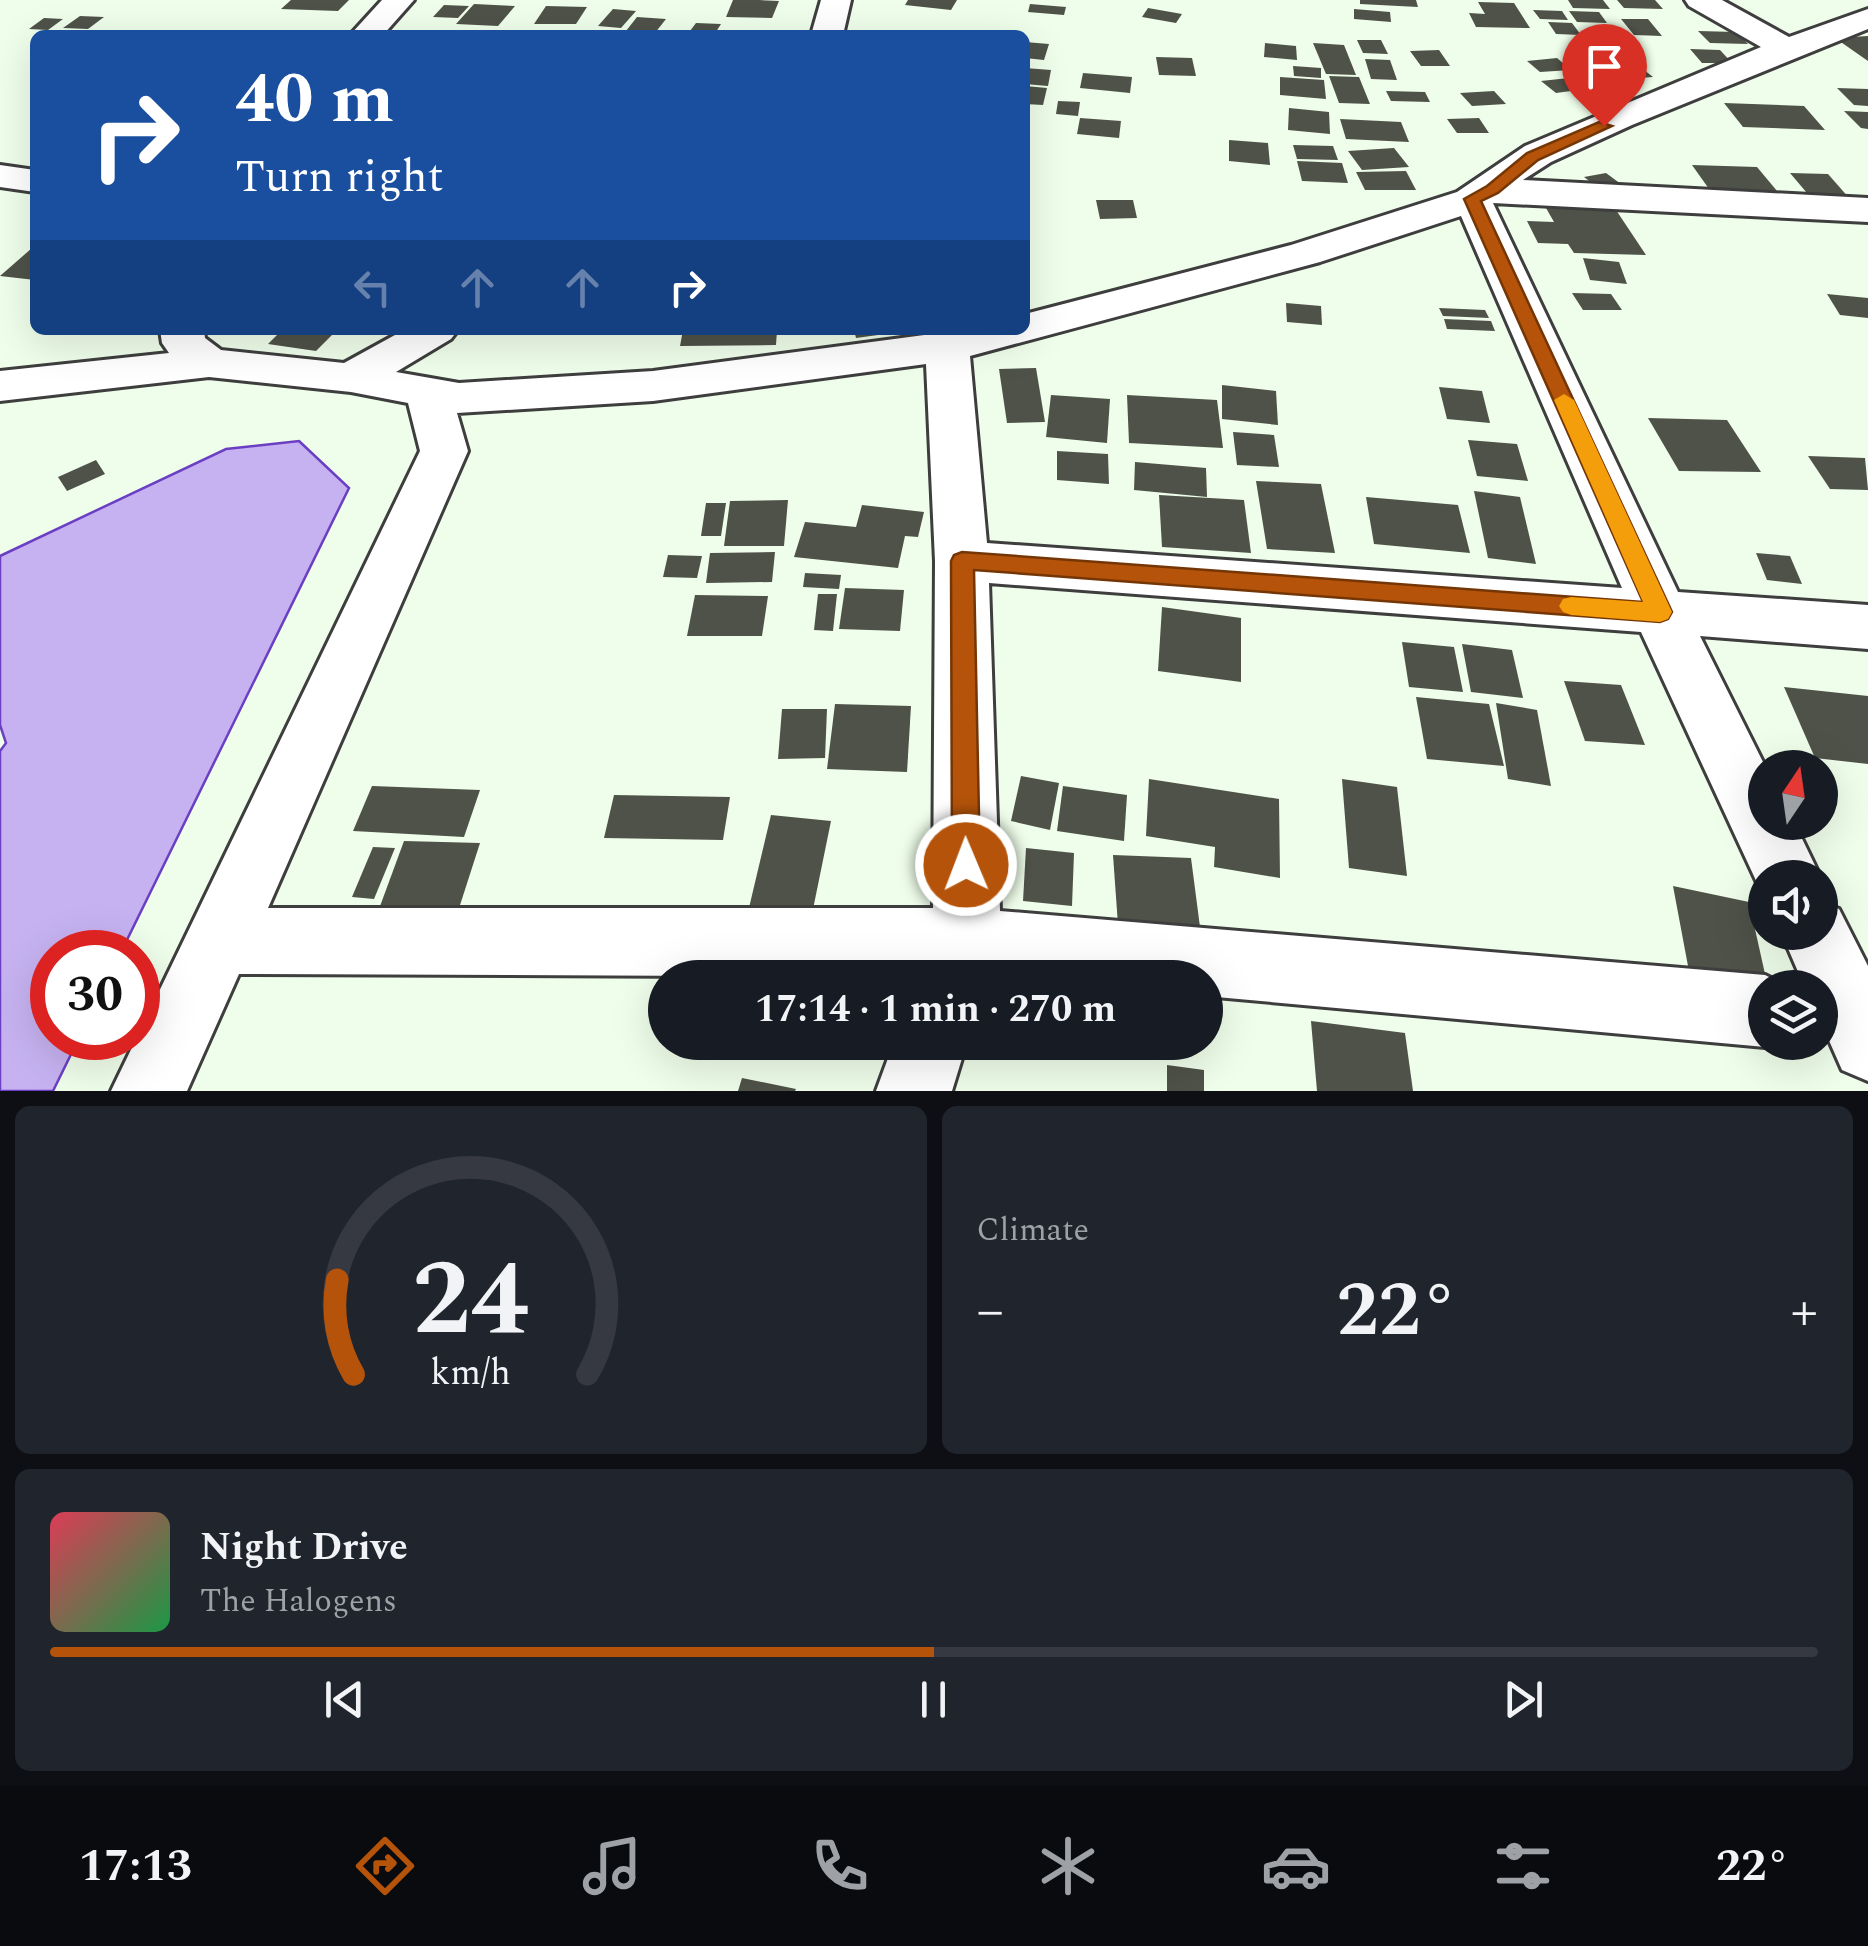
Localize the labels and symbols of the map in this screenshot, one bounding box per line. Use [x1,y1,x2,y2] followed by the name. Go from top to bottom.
[1562,24,1647,127] pin
[1748,750,1838,840] north arrow
[914,813,1018,917] position arrow
[30,930,160,1060] speed limit sign: 30

